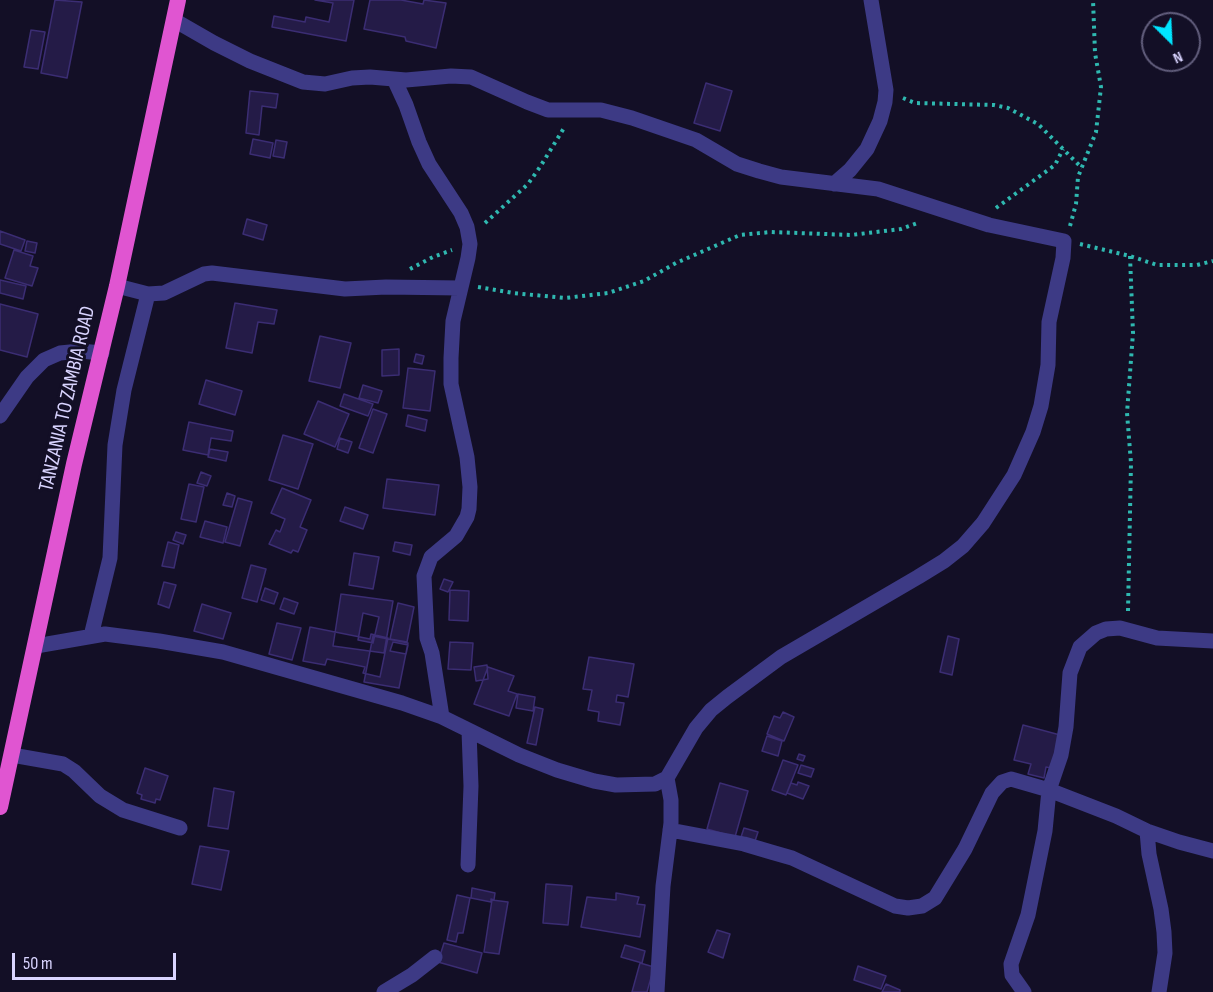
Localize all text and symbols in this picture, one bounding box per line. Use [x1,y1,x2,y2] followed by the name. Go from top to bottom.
[1141,12,1201,72] north arrow
[1170,47,1185,67] text: N
[34,304,102,494] street label: TANZANIA TO ZAMBIA ROAD
[15,941,178,979] scale bar
[23,953,53,974] text: 50 m

